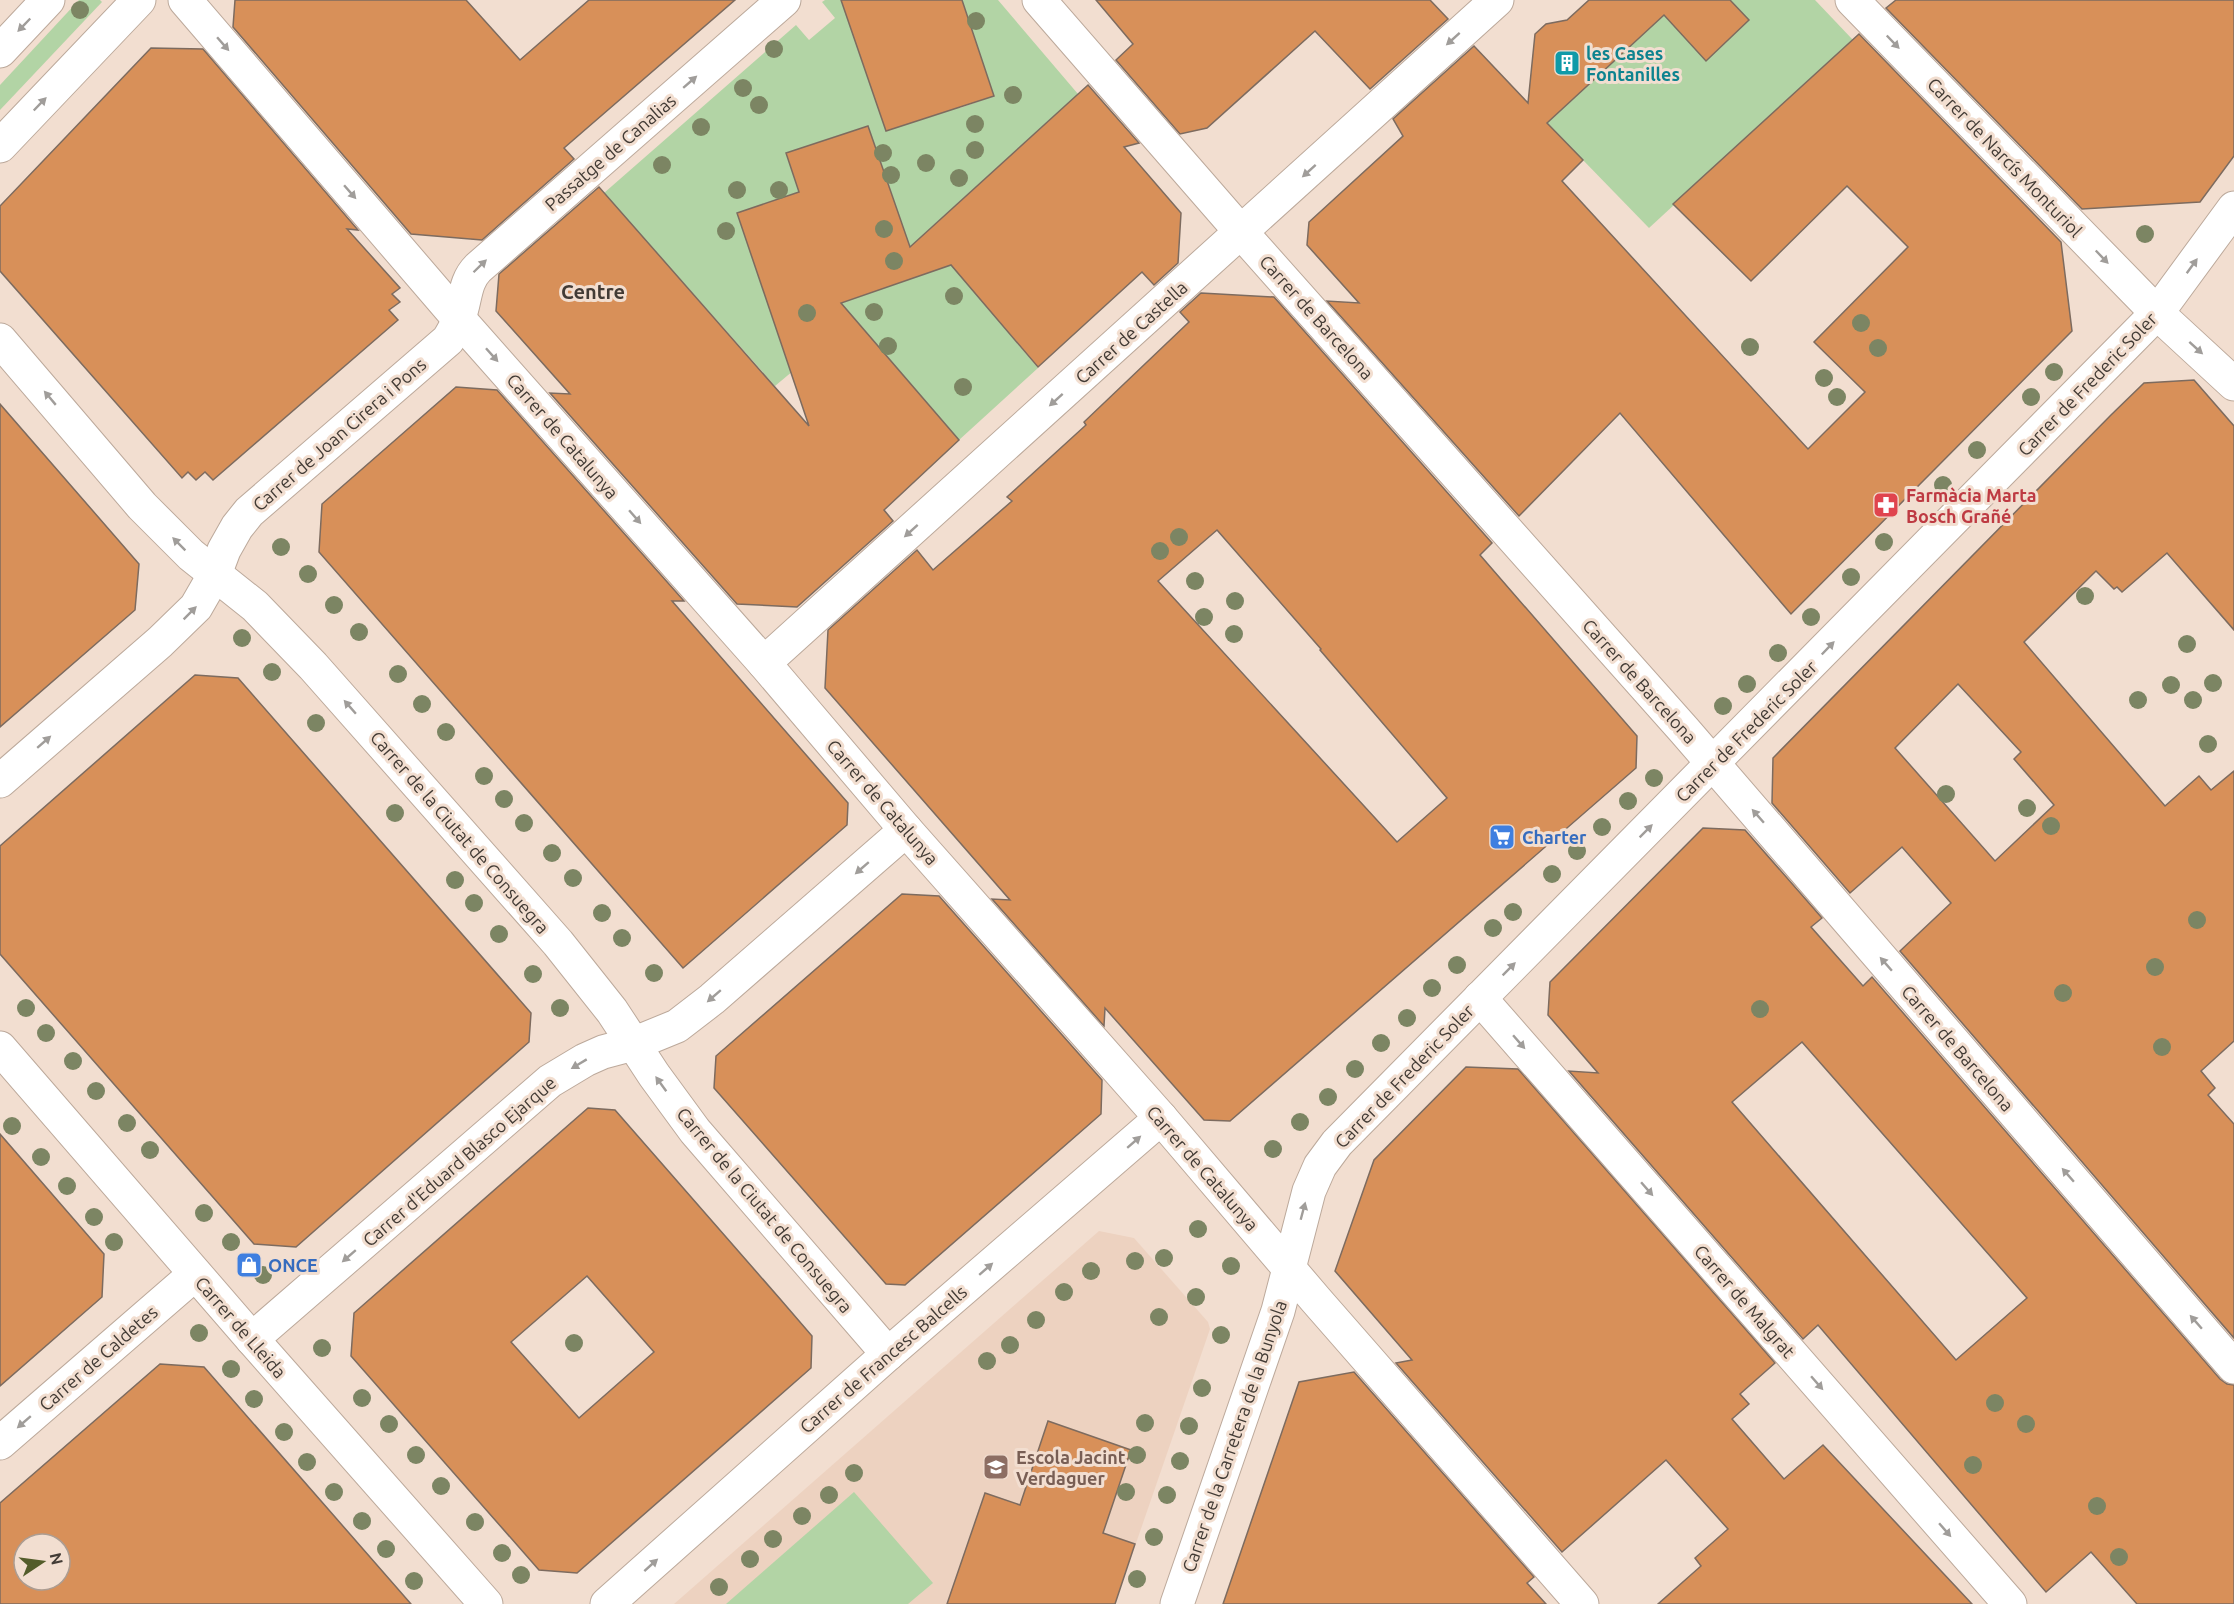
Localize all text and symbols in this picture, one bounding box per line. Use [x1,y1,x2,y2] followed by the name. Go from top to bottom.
[17,18,31,33] one-way arrow
[1446,32,1461,46] one-way arrow
[1886,34,1900,48] one-way arrow
[216,36,229,51] one-way arrow
[1586,43,1680,84] place label: les Cases Fontanilles
[1552,48,1582,78] building icon: les Cases Fontanilles
[1924,73,2086,241] street label: Carrer de Narcís Monturiol
[682,76,697,89] one-way arrow
[541,90,680,214] street label: Passatge de Canalias
[33,97,47,111] one-way arrow
[1302,164,1317,177] one-way arrow
[343,184,356,199] one-way arrow
[2095,250,2109,264] one-way arrow
[1256,251,1378,383] street label: Carrer de Barcelona
[473,259,488,273] one-way arrow
[2185,259,2197,274] one-way arrow
[1071,277,1191,387] street label: Carrer de Castella
[561,280,625,303] district label: Centre
[2014,308,2161,460] street label: Carrer de Frederic Soler
[2188,341,2203,354] one-way arrow
[485,348,499,363] one-way arrow
[248,353,430,515] street label: Carrer de Joan Cirera i Pons
[503,369,623,503] street label: Carrer de Catalunya
[43,390,56,406] one-way arrow
[1048,393,1063,407] one-way arrow
[1906,485,2036,526] place label: Farmàcia Marta Bosch Grañé
[1871,490,1901,520] pharmacy icon: Farmàcia Marta Bosch Grañé
[628,509,641,524] one-way arrow
[904,524,919,537] one-way arrow
[173,537,187,551] one-way arrow
[182,606,196,620] one-way arrow
[1579,615,1701,747] street label: Carrer de Barcelona
[1820,641,1834,655] one-way arrow
[1671,656,1821,806] street label: Carrer de Frederic Soler
[344,700,357,715] one-way arrow
[367,727,553,937] street label: Carrer de la Ciutat de Consuegra
[823,735,943,869] street label: Carrer de Catalunya
[36,736,52,749] one-way arrow
[1752,808,1765,824] one-way arrow
[1487,822,1517,852] supermarket icon: Charter
[1639,825,1653,839] one-way arrow
[1522,827,1587,847] place label: Charter
[855,861,870,874] one-way arrow
[1880,957,1893,972] one-way arrow
[1501,963,1515,977] one-way arrow
[1898,981,2018,1115] street label: Carrer de Barcelona
[707,989,722,1002] one-way arrow
[1331,1000,1478,1152] street label: Carrer de Frederic Soler
[1512,1034,1525,1049] one-way arrow
[571,1058,587,1069] one-way arrow
[359,1072,559,1250] street label: Carrer d'Eduard Blasco Ejarque
[654,1076,667,1092] one-way arrow
[1143,1101,1263,1235] street label: Carrer de Catalunya
[673,1103,857,1317] street label: Carrer de la Ciutat de Consuegra
[1126,1136,1141,1149] one-way arrow
[2062,1168,2075,1183] one-way arrow
[1640,1181,1653,1196] one-way arrow
[1299,1202,1308,1220] one-way arrow
[1691,1241,1799,1361] street label: Carrer de Malgrat
[342,1249,357,1262] one-way arrow
[234,1250,264,1280] shop icon: ONCE
[268,1255,318,1275] place label: ONCE
[978,1263,993,1276] one-way arrow
[192,1272,290,1382] street label: Carrer de Lleida
[796,1281,971,1437] street label: Carrer de Francesc Balcells
[1178,1297,1290,1575] street label: Carrer de la Carretera de la Bunyola
[35,1301,161,1415] street label: Carrer de Caldetes
[2190,1315,2203,1330] one-way arrow
[1810,1375,1823,1390] one-way arrow
[17,1415,32,1428] one-way arrow
[1016,1447,1126,1488] place label: Escola Jacint Verdaguer
[981,1452,1011,1482] school or university icon: Escola Jacint Verdaguer
[1938,1522,1951,1537] one-way arrow
[12,1532,72,1592] north arrow
[47,1551,67,1566] text: N
[643,1559,658,1572] one-way arrow

